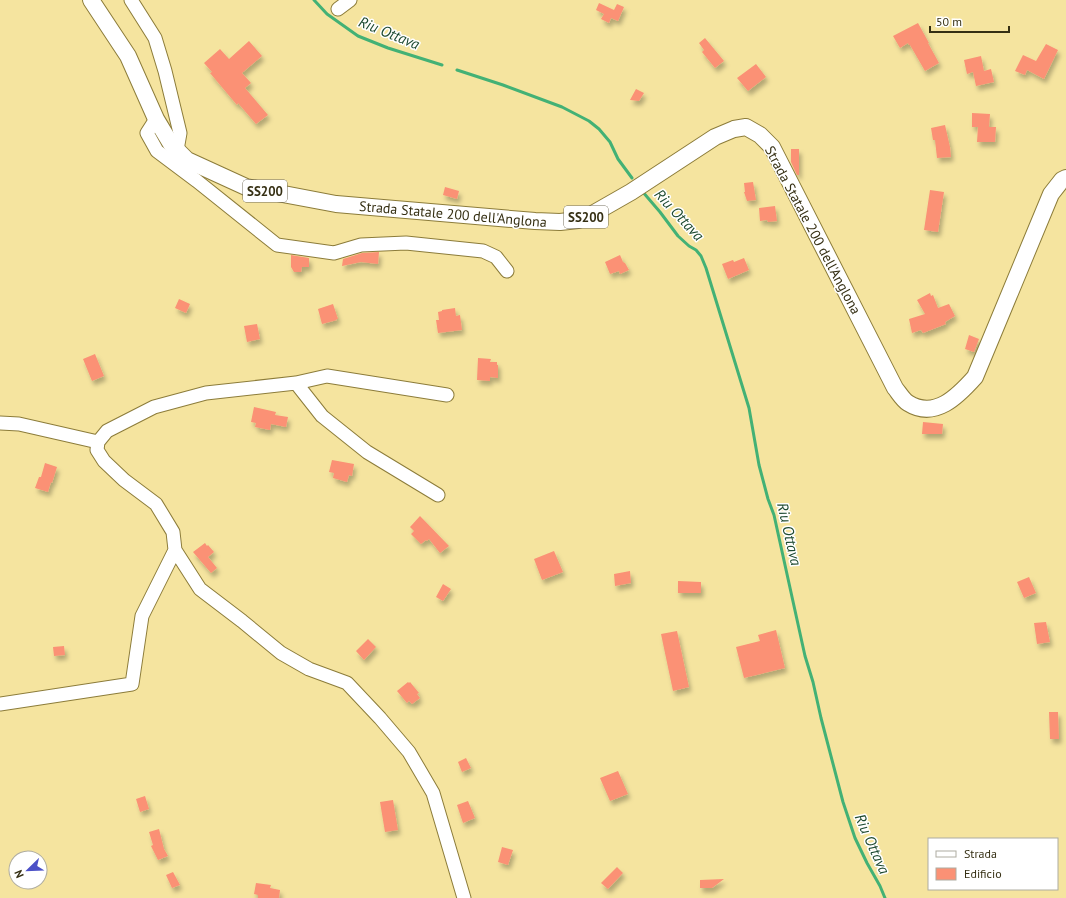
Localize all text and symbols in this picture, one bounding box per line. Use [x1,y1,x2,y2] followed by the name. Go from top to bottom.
[930,8,1009,34] scale bar
[356,12,423,54] water label: Riu Ottava
[936,14,962,29] text: 50 m
[761,143,865,317] street label: Strada Statale 200 dell'Anglona
[243,180,287,202] road number: SS200
[651,185,709,245] water label: Riu Ottava
[358,197,548,231] street label: Strada Statale 200 dell'Anglona
[564,206,608,228] road number: SS200
[773,501,806,568] water label: Riu Ottava
[851,811,894,878] water label: Riu Ottava
[928,838,1058,890] legend
[964,846,997,861] text: Strada
[8,850,48,890] north arrow
[964,866,1002,881] text: Edificio
[11,868,27,880] text: N

